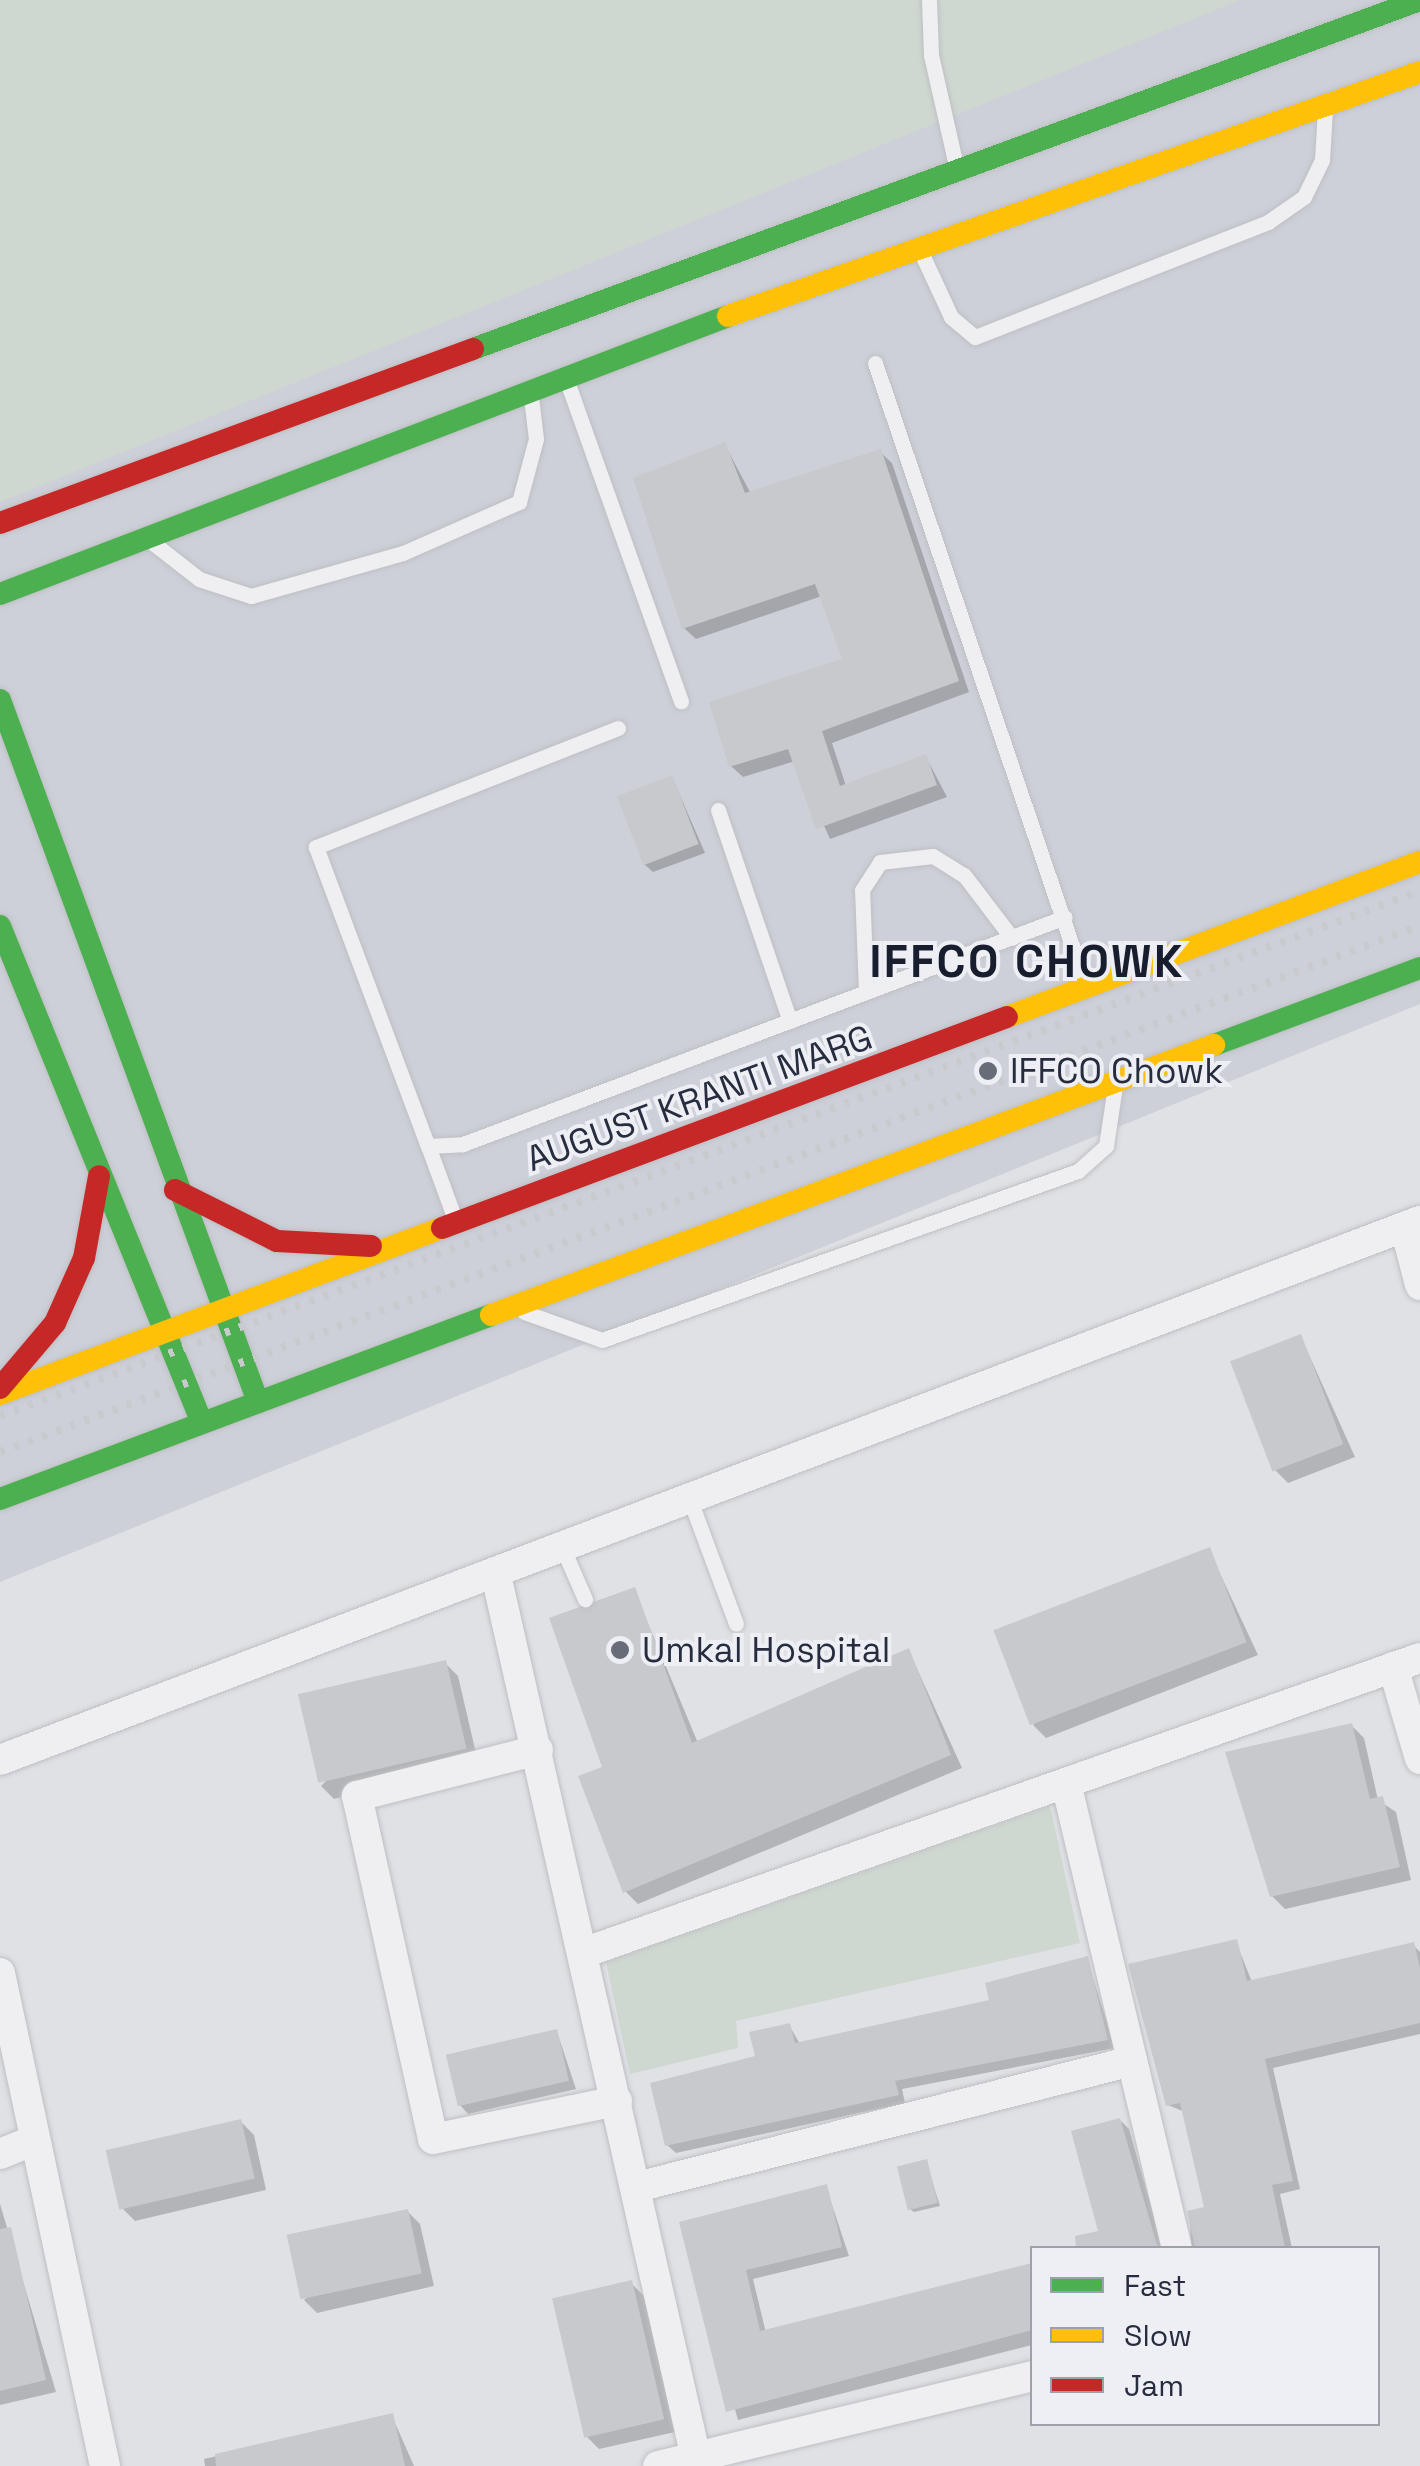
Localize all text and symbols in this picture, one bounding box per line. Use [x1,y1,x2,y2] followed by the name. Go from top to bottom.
[869,935,1185,989] district label: IFFCO CHOWK
[520,1016,878,1180] street label: AUGUST KRANTI MARG
[1010,1050,1223,1092] place label: IFFCO Chowk
[975,1058,1001,1084] marker: IFFCO Chowk
[642,1629,890,1671] place label: Umkal Hospital
[607,1637,633,1663] marker: Umkal Hospital
[1030,2246,1380,2426] legend
[1124,2266,1186,2305] text: Fast
[1124,2316,1192,2355] text: Slow
[1124,2366,1184,2405] text: Jam

